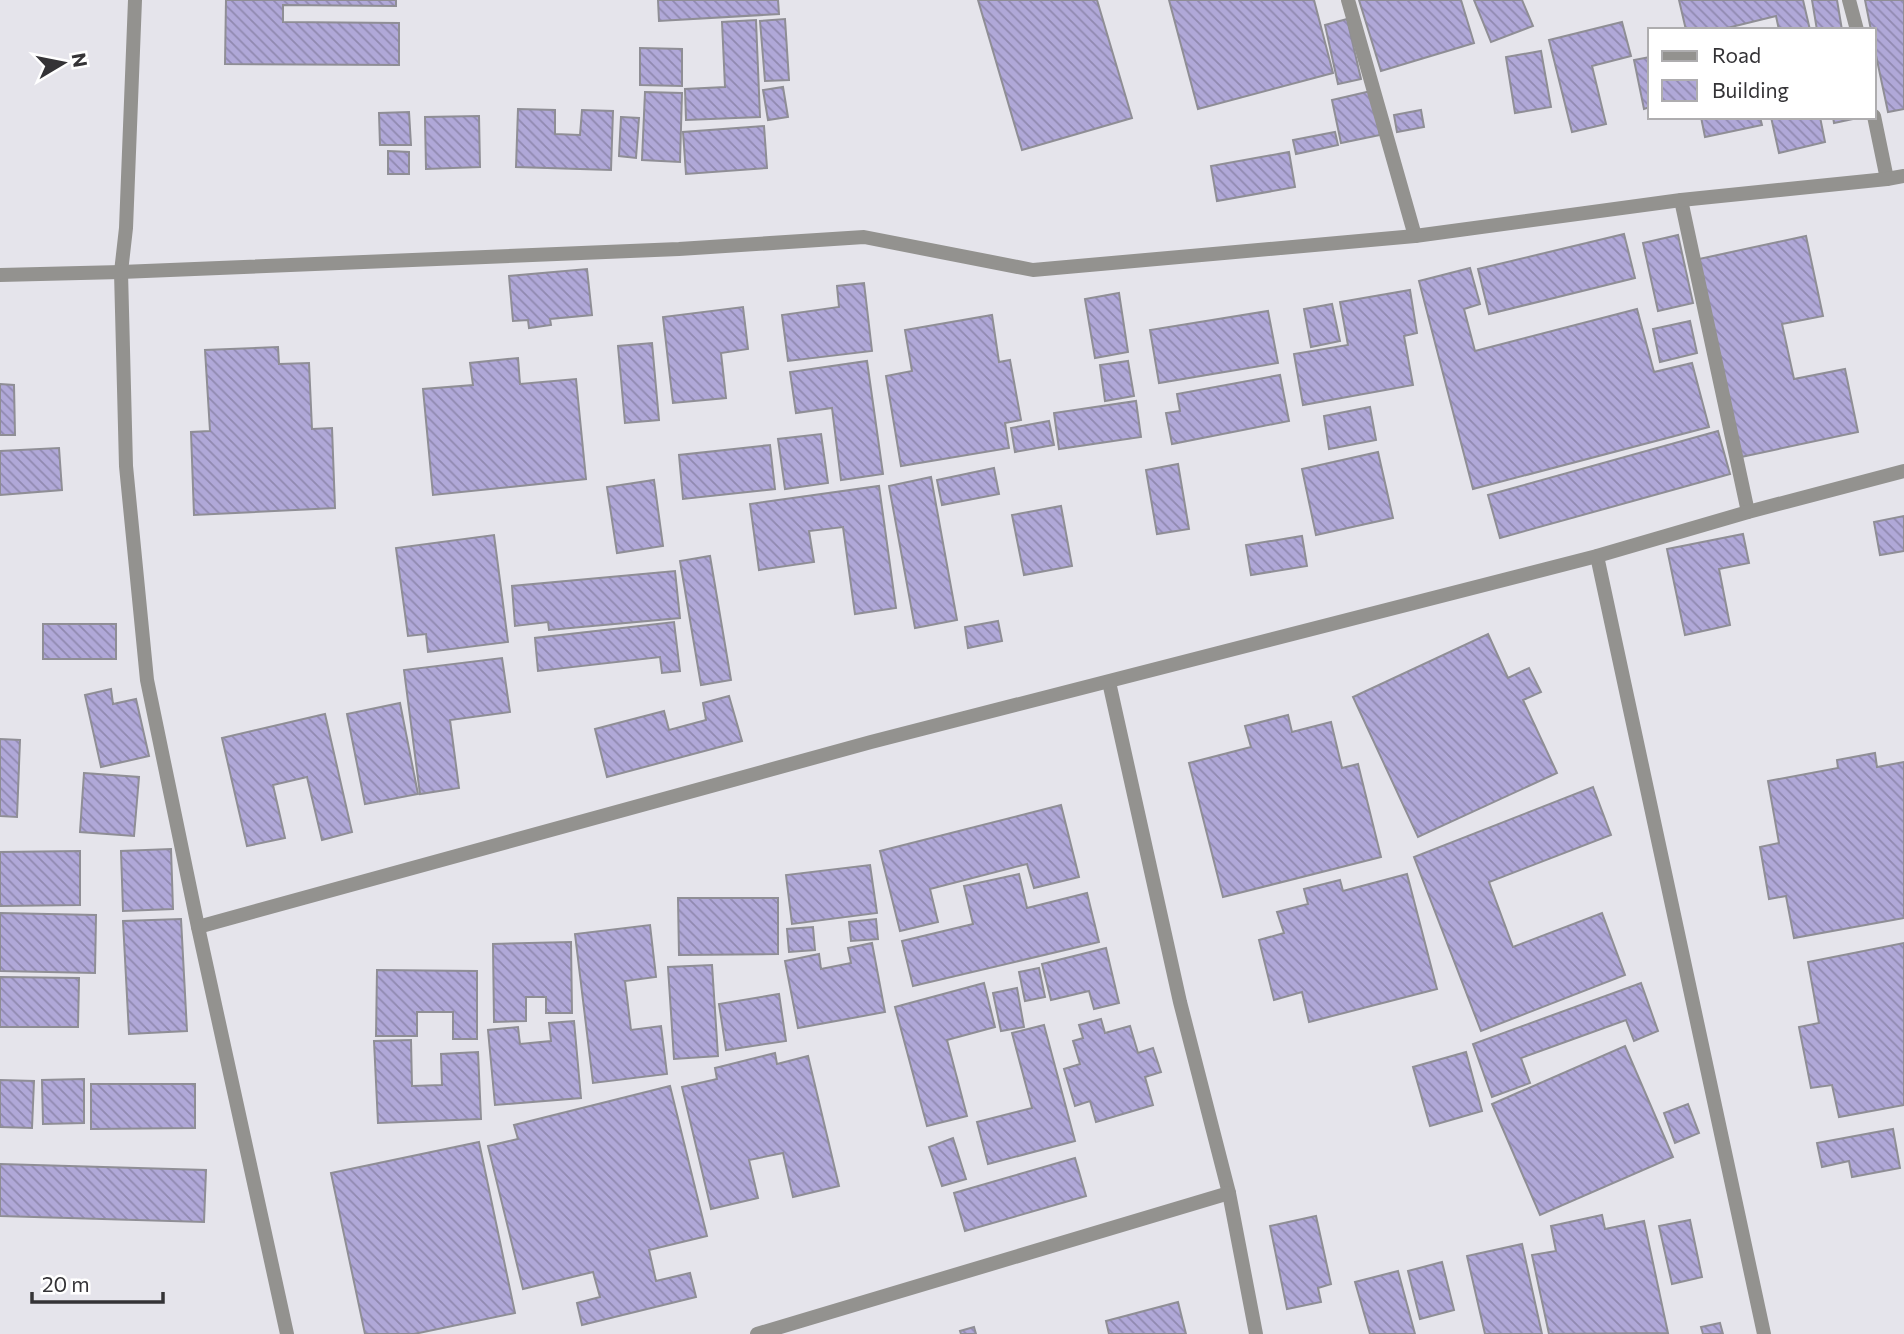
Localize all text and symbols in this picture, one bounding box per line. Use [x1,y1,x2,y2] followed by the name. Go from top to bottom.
[28,28,98,98] north arrow
[1648,28,1876,119] legend
[1712,42,1761,67] text: Road
[68,51,93,69] text: N
[1712,77,1789,102] text: Building
[32,1260,163,1304] scale bar
[42,1271,90,1296] text: 20 m

